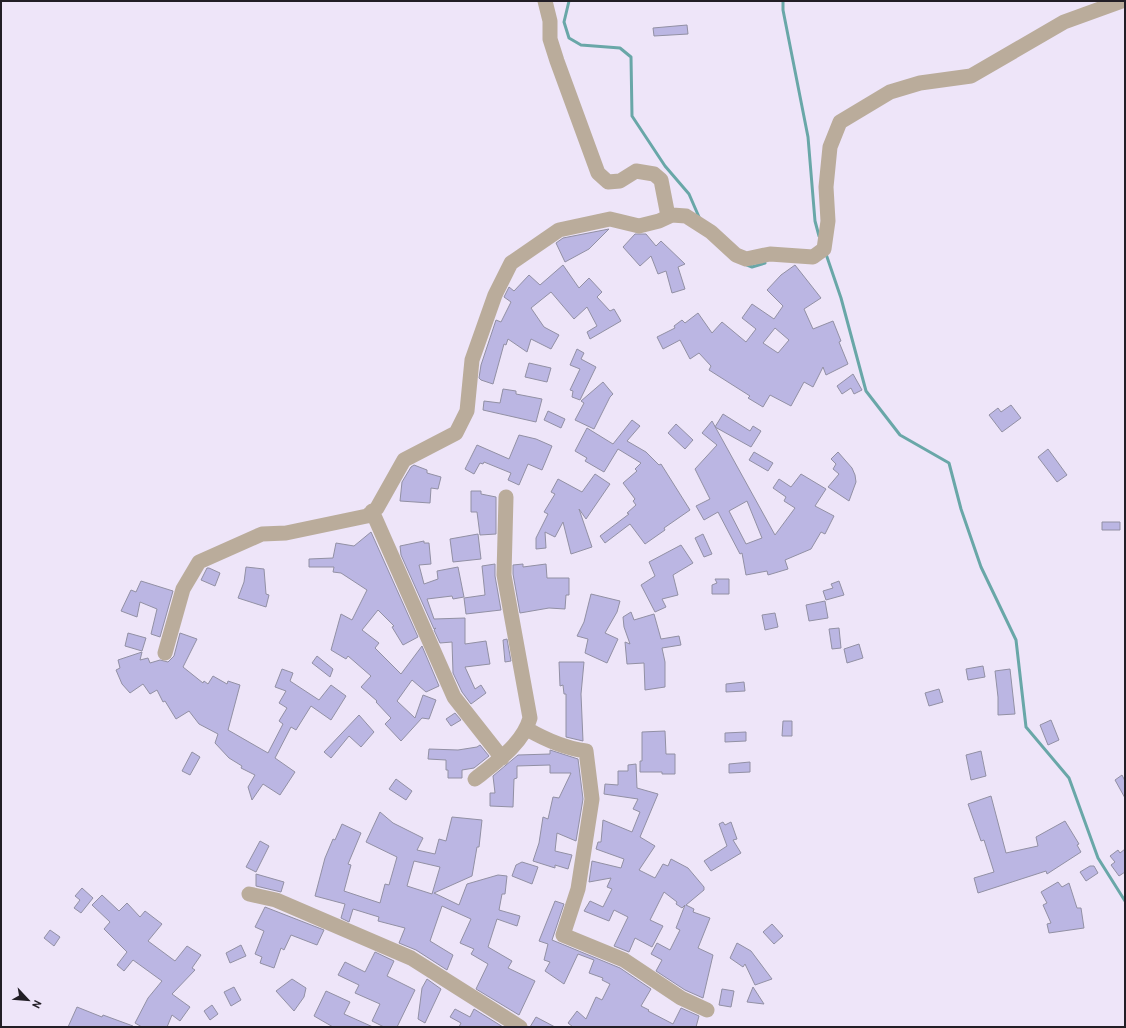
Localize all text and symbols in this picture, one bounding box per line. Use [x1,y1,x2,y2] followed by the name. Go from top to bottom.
[8,980,48,1020] north arrow
[30,998,45,1011] text: N

